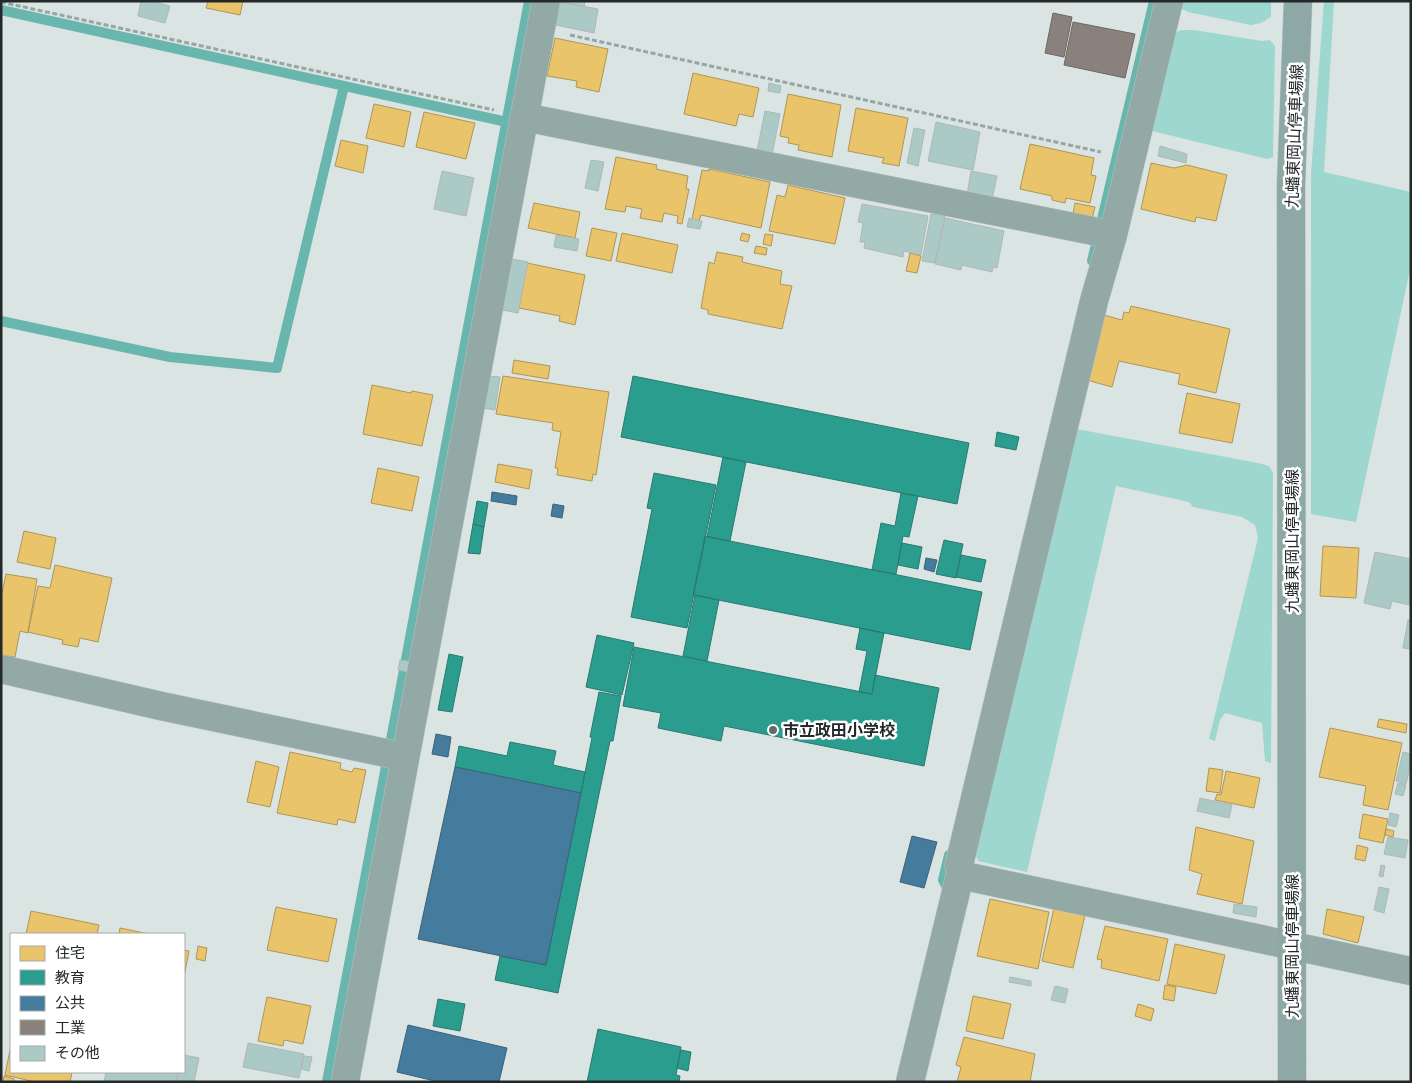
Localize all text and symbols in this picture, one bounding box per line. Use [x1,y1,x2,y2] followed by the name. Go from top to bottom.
[1281,64,1309,208] street label: 九蟠東岡山停車場線
[1282,469,1304,613] street label: 九蟠東岡山停車場線
[783,720,895,742] place label: 市立政田小学校
[767,724,779,736] marker: 市立政田小学校
[1282,874,1304,1018] street label: 九蟠東岡山停車場線
[10,933,185,1073] legend
[55,943,85,964] text: 住宅
[55,968,85,989] text: 教育
[55,993,85,1014] text: 公共
[55,1018,85,1039] text: 工業
[55,1043,100,1064] text: その他

